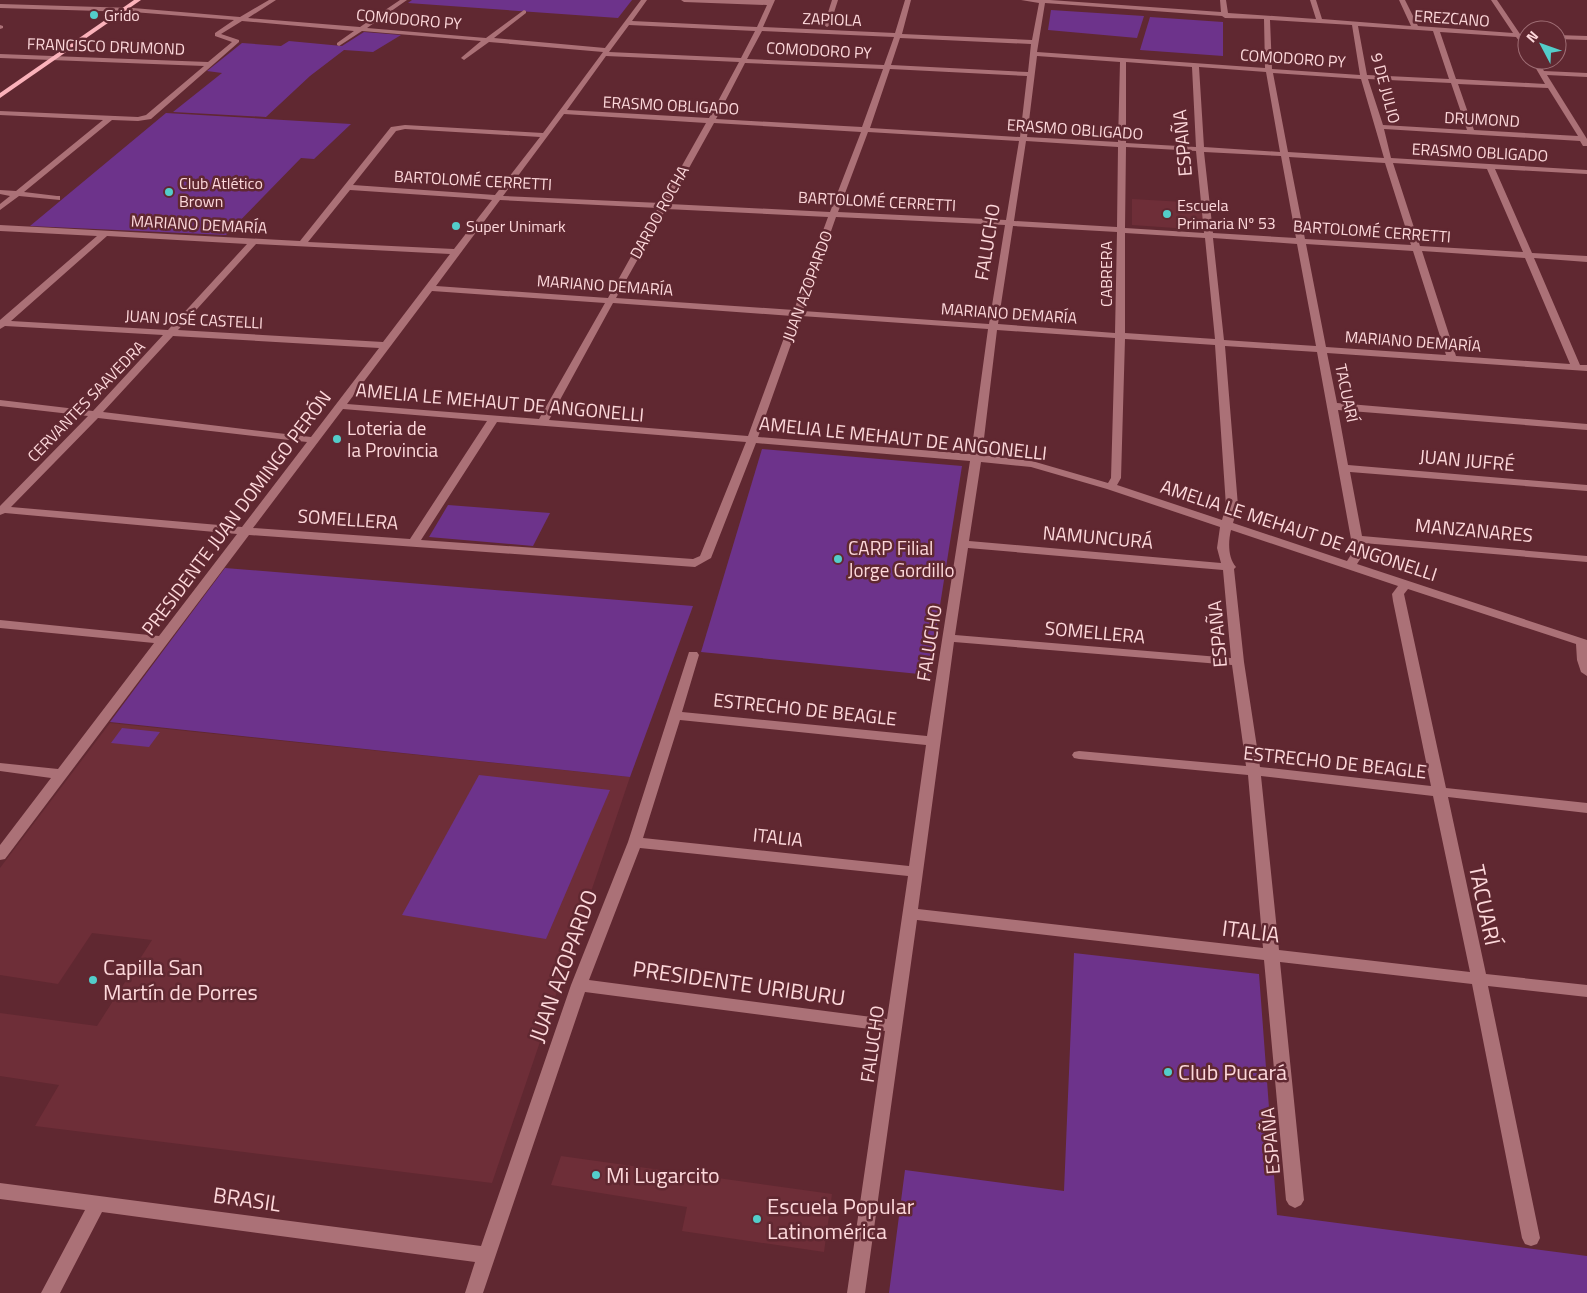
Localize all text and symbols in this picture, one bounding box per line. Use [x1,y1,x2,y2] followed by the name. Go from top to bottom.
[355,2,463,36] street label: COMODORO PY
[104,3,140,27] place label: Grido
[1413,3,1491,33] street label: EREZCANO
[802,6,863,32] street label: ZAPIOLA
[88,9,100,21] marker: Grido
[1517,20,1567,70] north arrow
[1521,26,1543,47] text: N
[27,31,185,61] street label: FRANCISCO DRUMOND
[766,35,873,65] street label: COMODORO PY
[1239,42,1347,74] street label: COMODORO PY
[1365,50,1407,126] street label: 9 DE JULIO
[602,89,740,121] street label: ERASMO OBLIGADO
[1444,105,1520,133] street label: DRUMOND
[1164,108,1199,178] street label: ESPAÑA
[1006,112,1144,146] street label: ERASMO OBLIGADO
[1411,136,1549,168] street label: ERASMO OBLIGADO
[623,161,695,263] street label: DARDO ROCHA
[393,164,553,196] street label: BARTOLOMÉ CERRETTI
[179,171,263,213] place label: Club Atlético Brown
[797,185,957,217] street label: BARTOLOMÉ CERRETTI
[163,186,175,198] marker: Club Atlético Brown
[1177,193,1276,235] place label: Escuela Primaria Nº 53
[966,201,1007,282] street label: FALUCHO
[130,208,268,240] street label: MARIANO DEMARÍA
[1161,208,1173,220] marker: Escuela Primaria Nº 53
[466,214,566,238] place label: Super Unimark
[1292,214,1452,248] street label: BARTOLOMÉ CERRETTI
[450,220,462,232] marker: Super Unimark
[776,227,838,345] street label: JUAN AZOPARDO
[1094,241,1118,307] street label: CABRERA
[536,268,674,302] street label: MARIANO DEMARÍA
[940,296,1078,330] street label: MARIANO DEMARÍA
[124,303,264,335] street label: JUAN JOSÉ CASTELLI
[1344,324,1482,358] street label: MARIANO DEMARÍA
[22,335,151,467] street label: CERVANTES SAAVEDRA
[1329,362,1365,426] street label: TACUARÍ
[355,374,645,429] street label: AMELIA LE MEHAUT DE ANGONELLI
[134,384,338,641] street label: PRESIDENTE JUAN DOMINGO PERÓN
[758,408,1048,467] street label: AMELIA LE MEHAUT DE ANGONELLI
[347,413,439,464] place label: Loteria de la Provincia
[331,433,343,445] marker: Loteria de la Provincia
[1418,441,1516,478] street label: JUAN JUFRÉ
[1157,471,1441,588] street label: AMELIA LE MEHAUT DE ANGONELLI
[297,501,399,536] street label: SOMELLERA
[1414,510,1534,549] street label: MANZANARES
[1042,517,1154,556] street label: NAMUNCURÁ
[848,533,955,584] place label: CARP Filial Jorge Gordillo
[832,553,844,565] marker: CARP Filial Jorge Gordillo
[1199,599,1234,669] street label: ESPAÑA
[908,602,949,683] street label: FALUCHO
[1044,613,1147,650] street label: SOMELLERA
[712,684,898,733] street label: ESTRECHO DE BEAGLE
[1242,737,1428,786] street label: ESTRECHO DE BEAGLE
[752,819,805,854] street label: ITALIA
[1460,862,1510,949] street label: TACUARÍ
[520,885,606,1047] street label: JUAN AZOPARDO
[1220,911,1282,951] street label: ITALIA
[103,950,258,1009] place label: Capilla San Martín de Porres
[630,951,848,1015] street label: PRESIDENTE URIBURU
[87,974,99,986] marker: Capilla San Martín de Porres
[852,1004,891,1084] street label: FALUCHO
[1178,1055,1287,1089] place label: Club Pucará
[1162,1066,1174,1078] marker: Club Pucará
[1252,1106,1287,1176] street label: ESPAÑA
[606,1158,720,1192] place label: Mi Lugarcito
[590,1169,602,1181] marker: Mi Lugarcito
[211,1177,283,1221] street label: BRASIL
[767,1189,915,1248] place label: Escuela Popular Latinomérica
[751,1213,763,1225] marker: Escuela Popular Latinomérica

